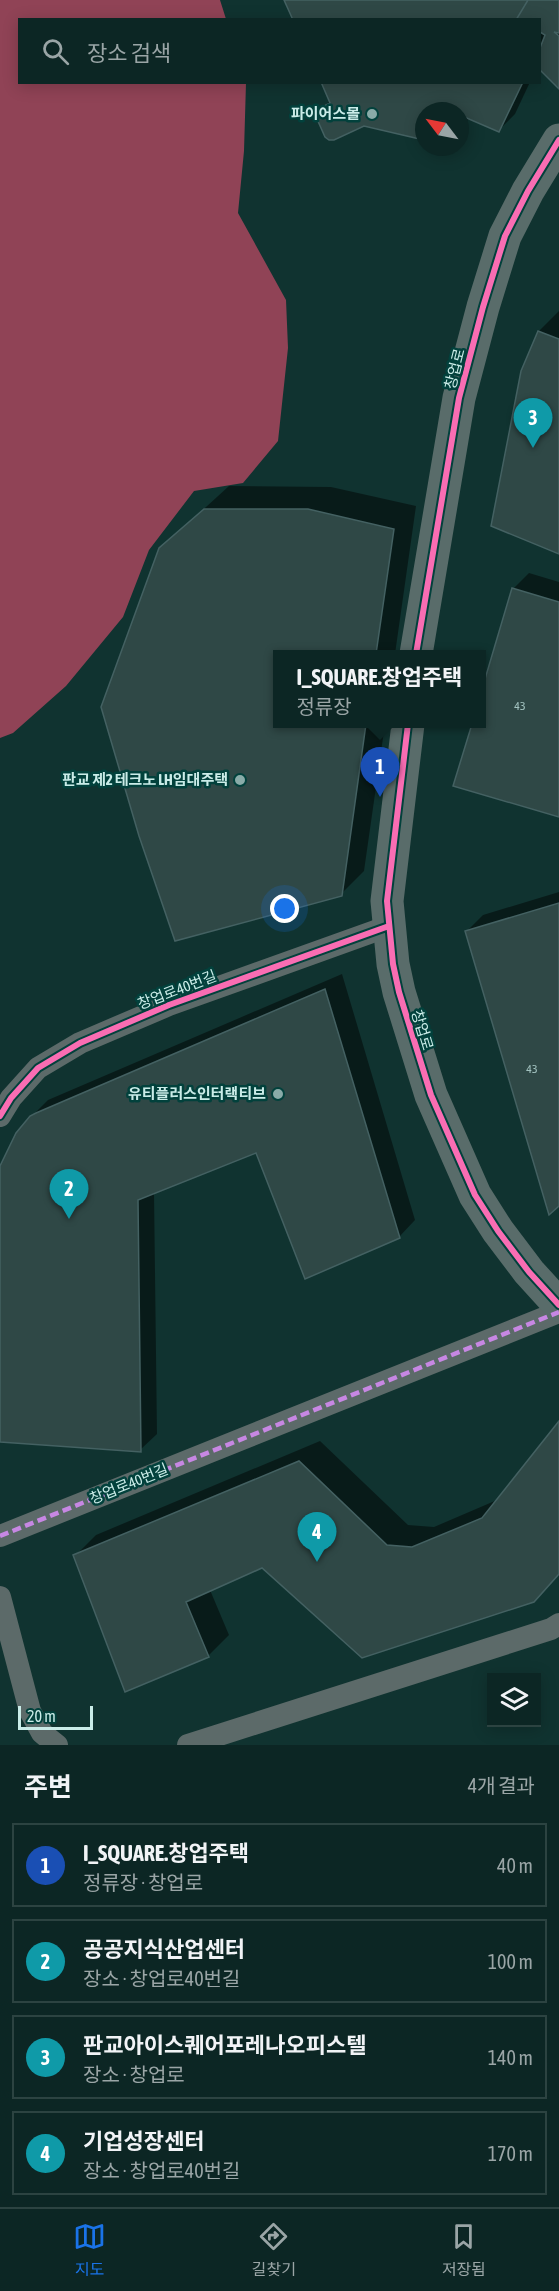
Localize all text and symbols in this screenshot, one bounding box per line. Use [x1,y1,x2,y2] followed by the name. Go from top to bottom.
[18,18,541,84] search box
[39,35,72,68] icon: search
[87,40,171,66] text: 장소 검색
[415,102,469,156] north arrow
[291,105,360,122] place label: 파이어스몰
[365,107,379,121] marker: 파이어스몰
[441,347,468,391] street label: 창업로
[514,398,552,448] pin: 3
[273,650,486,728] popup
[296,664,463,690] text: I_SQUARE.창업주택
[296,695,352,718] text: 정류장
[514,699,526,713] house number: 43
[360,748,400,797] pin: 1
[62,771,228,788] place label: 판교 제2 테크노 LH임대주택
[233,773,247,787] marker: 판교 제2 테크노 LH임대주택
[270,894,299,923] your location
[135,967,219,1012] street label: 창업로40번길
[408,1008,437,1052] street label: 창업로
[526,1062,538,1076] house number: 43
[128,1085,266,1102] place label: 유티플러스인터랙티브
[271,1087,285,1101] marker: 유티플러스인터랙티브
[50,1170,88,1219] pin: 2
[87,1460,171,1507] street label: 창업로40번길
[298,1512,336,1562] pin: 4
[487,1673,541,1727] map controls
[487,1673,541,1727] button: layers
[18,1703,93,1730] scale bar
[27,1707,56,1725] text: 20 m
[24,1772,72,1802] text: 주변
[468,1774,535,1797] text: 4개 결과
[83,1840,249,1866] text: I_SQUARE.창업주택
[41,1854,50,1877] text: 1
[497,1854,533,1877] text: 40 m
[83,1871,203,1894] text: 정류장 · 창업로
[83,1936,245,1962] text: 공공지식산업센터
[41,1950,50,1973] text: 2
[488,1950,533,1973] text: 100 m
[83,1967,240,1990] text: 장소 · 창업로40번길
[83,2032,366,2058] text: 판교아이스퀘어포레나오피스텔
[41,2046,50,2069] text: 3
[488,2046,533,2069] text: 140 m
[83,2063,185,2086] text: 장소 · 창업로
[83,2128,204,2154] text: 기업성장센터
[41,2142,50,2165] text: 4
[488,2142,533,2165] text: 170 m
[83,2159,240,2182] text: 장소 · 창업로40번길
[73,2220,106,2280] tab: 지도
[252,2220,296,2280] tab: 길찾기
[442,2220,486,2280] tab: 저장됨

